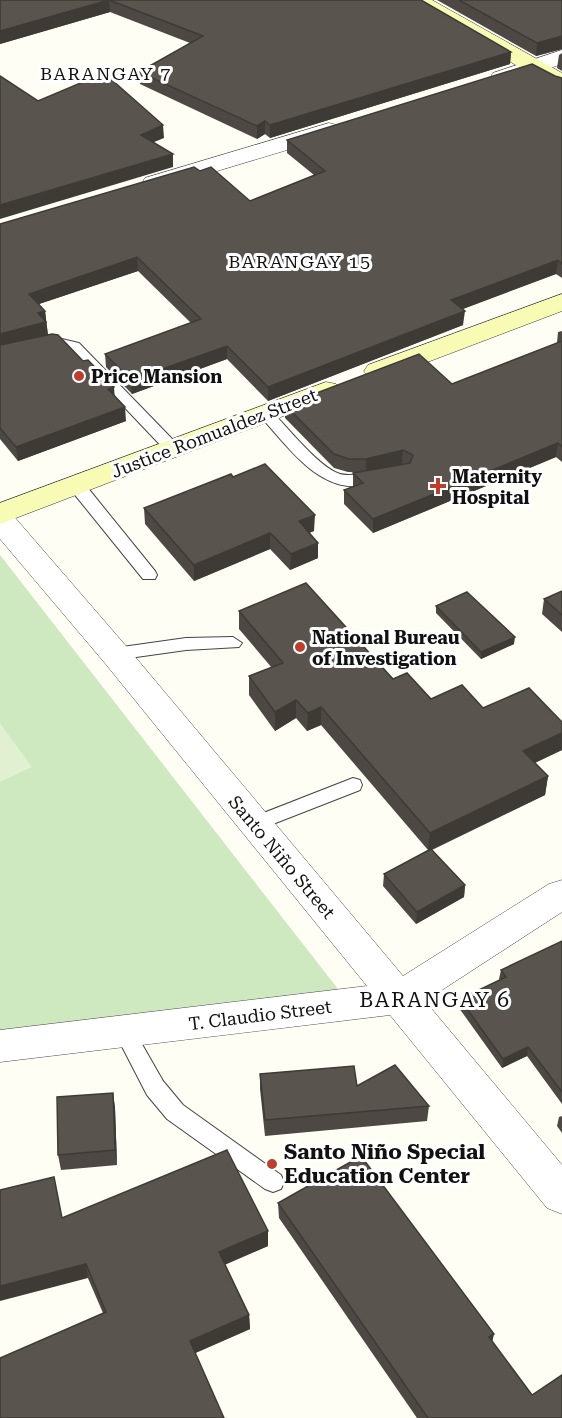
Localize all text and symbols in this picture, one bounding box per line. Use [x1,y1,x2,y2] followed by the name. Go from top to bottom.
[40,63,172,84] district label: BARANGAY 7
[228,251,372,272] district label: BARANGAY 15
[91,366,222,387] place label: Price Mansion
[72,369,86,383] marker: Price Mansion
[108,384,320,482] street label: Justice Romualdez Street
[452,466,542,508] place label: Maternity Hospital
[429,477,447,495] marker: Maternity Hospital
[312,627,460,669] place label: National Bureau of Investigation
[293,640,307,654] marker: National Bureau of Investigation
[225,791,340,923] street label: Santo Niño Street
[359,988,511,1012] district label: BARANGAY 6
[187,996,333,1034] street label: T. Claudio Street
[284,1140,485,1188] place label: Santo Niño Special Education Center
[265,1157,279,1171] marker: Santo Niño Special Education Center

